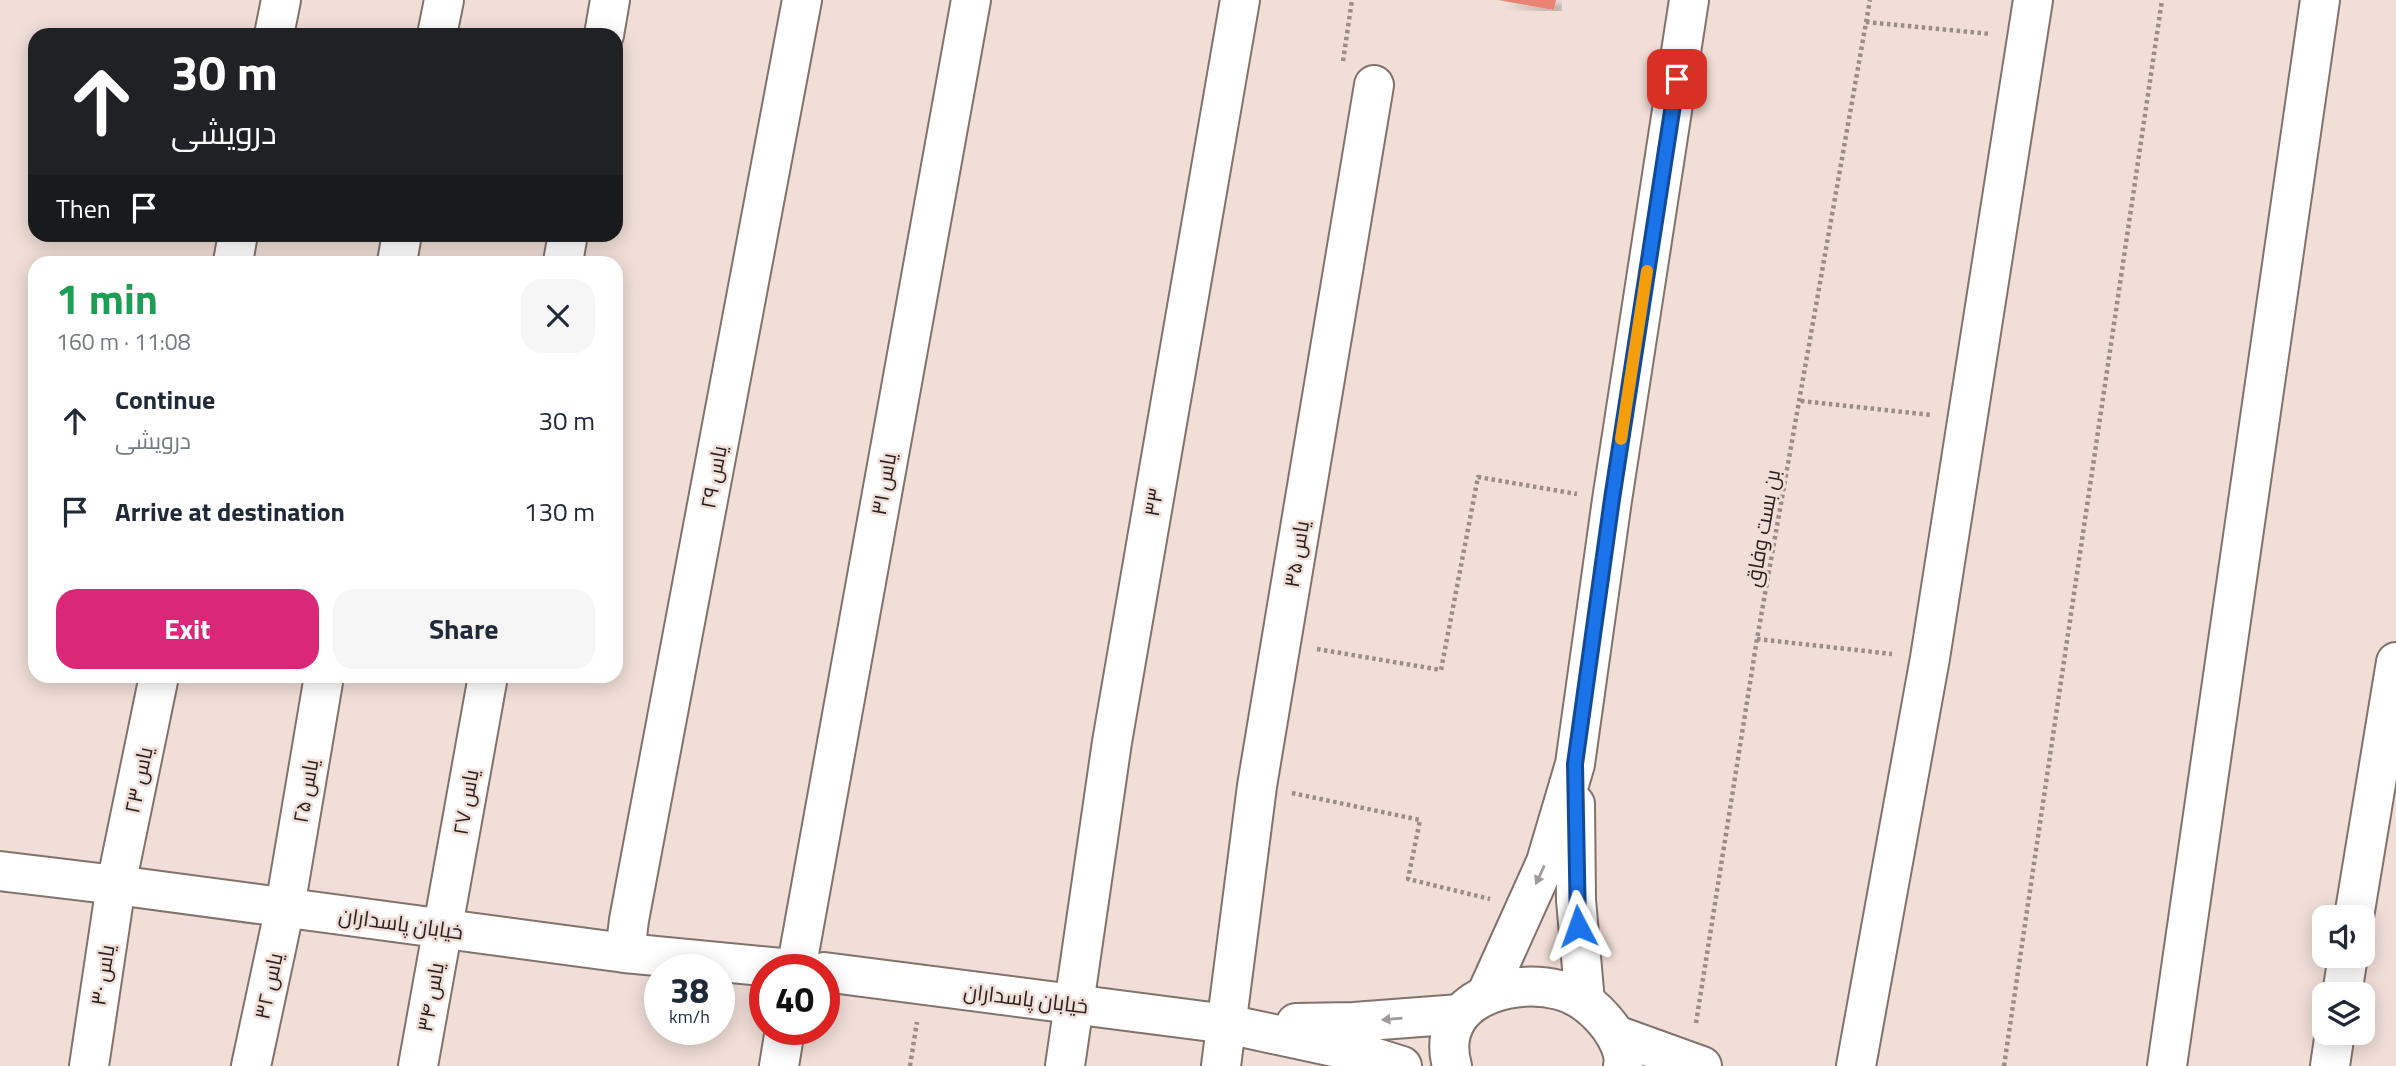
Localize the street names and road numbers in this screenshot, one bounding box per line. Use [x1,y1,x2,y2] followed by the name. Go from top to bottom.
[691,442,735,511] street label: یاس ۲۹
[862,450,904,518] street label: یاس ۳۱
[1736,467,1788,589] street label: بن بست وفاق
[1135,485,1171,519] street label: ۳۳
[1275,518,1317,590] street label: یاس ۳۵
[115,743,161,816] street label: یاس ۲۳
[284,756,326,825] street label: یاس ۲۵
[444,766,487,837] street label: یاس ۲۷
[337,898,465,948] street label: خیابان پاسداران
[81,942,123,1008] street label: یاس ۳۰
[245,949,291,1022] street label: یاس ۳۲
[408,959,452,1034] street label: یاس ۳۴
[962,974,1090,1022] street label: خیابان پاسداران

